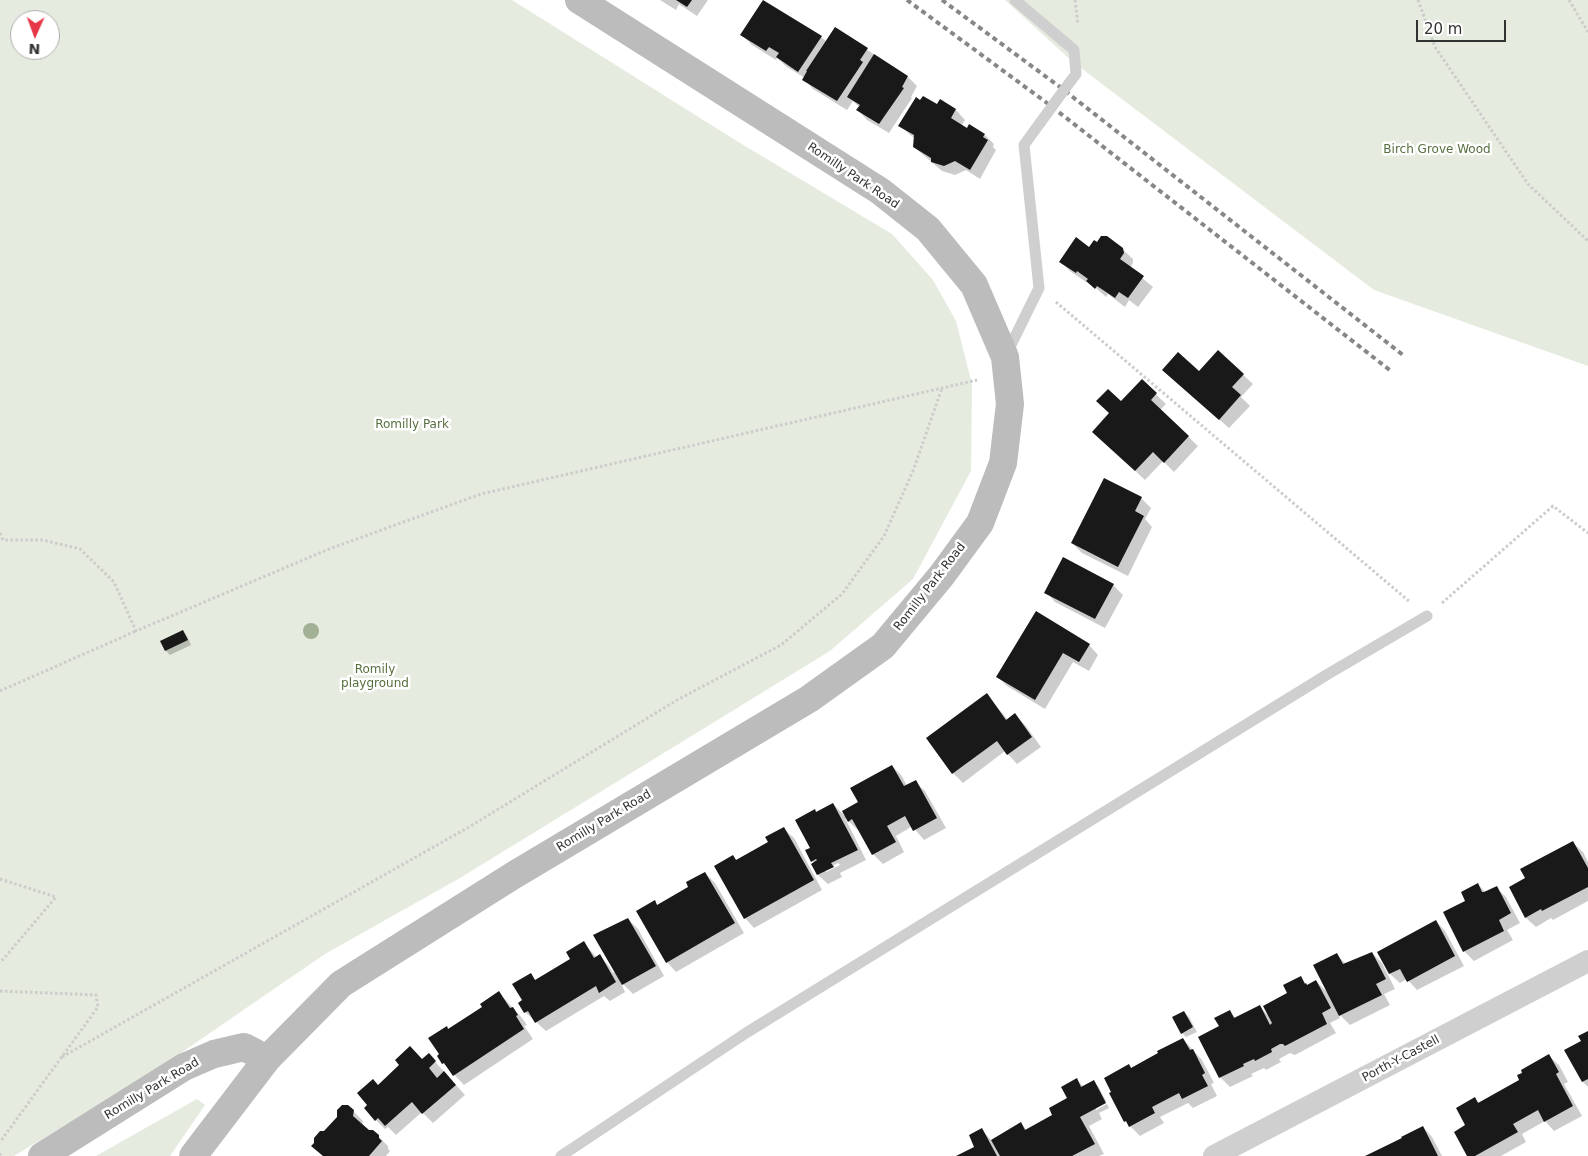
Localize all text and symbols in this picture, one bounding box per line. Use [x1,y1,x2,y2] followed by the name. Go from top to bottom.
[10,10,60,60] north arrow
[1418,10,1508,42] scale bar
[1424,20,1462,38] text: 20 m
[28,41,41,57] text: N
[804,140,902,212] street label: Romilly Park Road
[1383,143,1491,157] park label: Birch Grove Wood
[375,418,449,432] park label: Romilly Park
[891,540,969,634] street label: Romilly Park Road
[341,663,409,691] park label: Romily playground
[554,787,654,855] street label: Romilly Park Road
[1360,1033,1442,1085] street label: Porth-Y-Castell
[102,1055,202,1123] street label: Romilly Park Road

